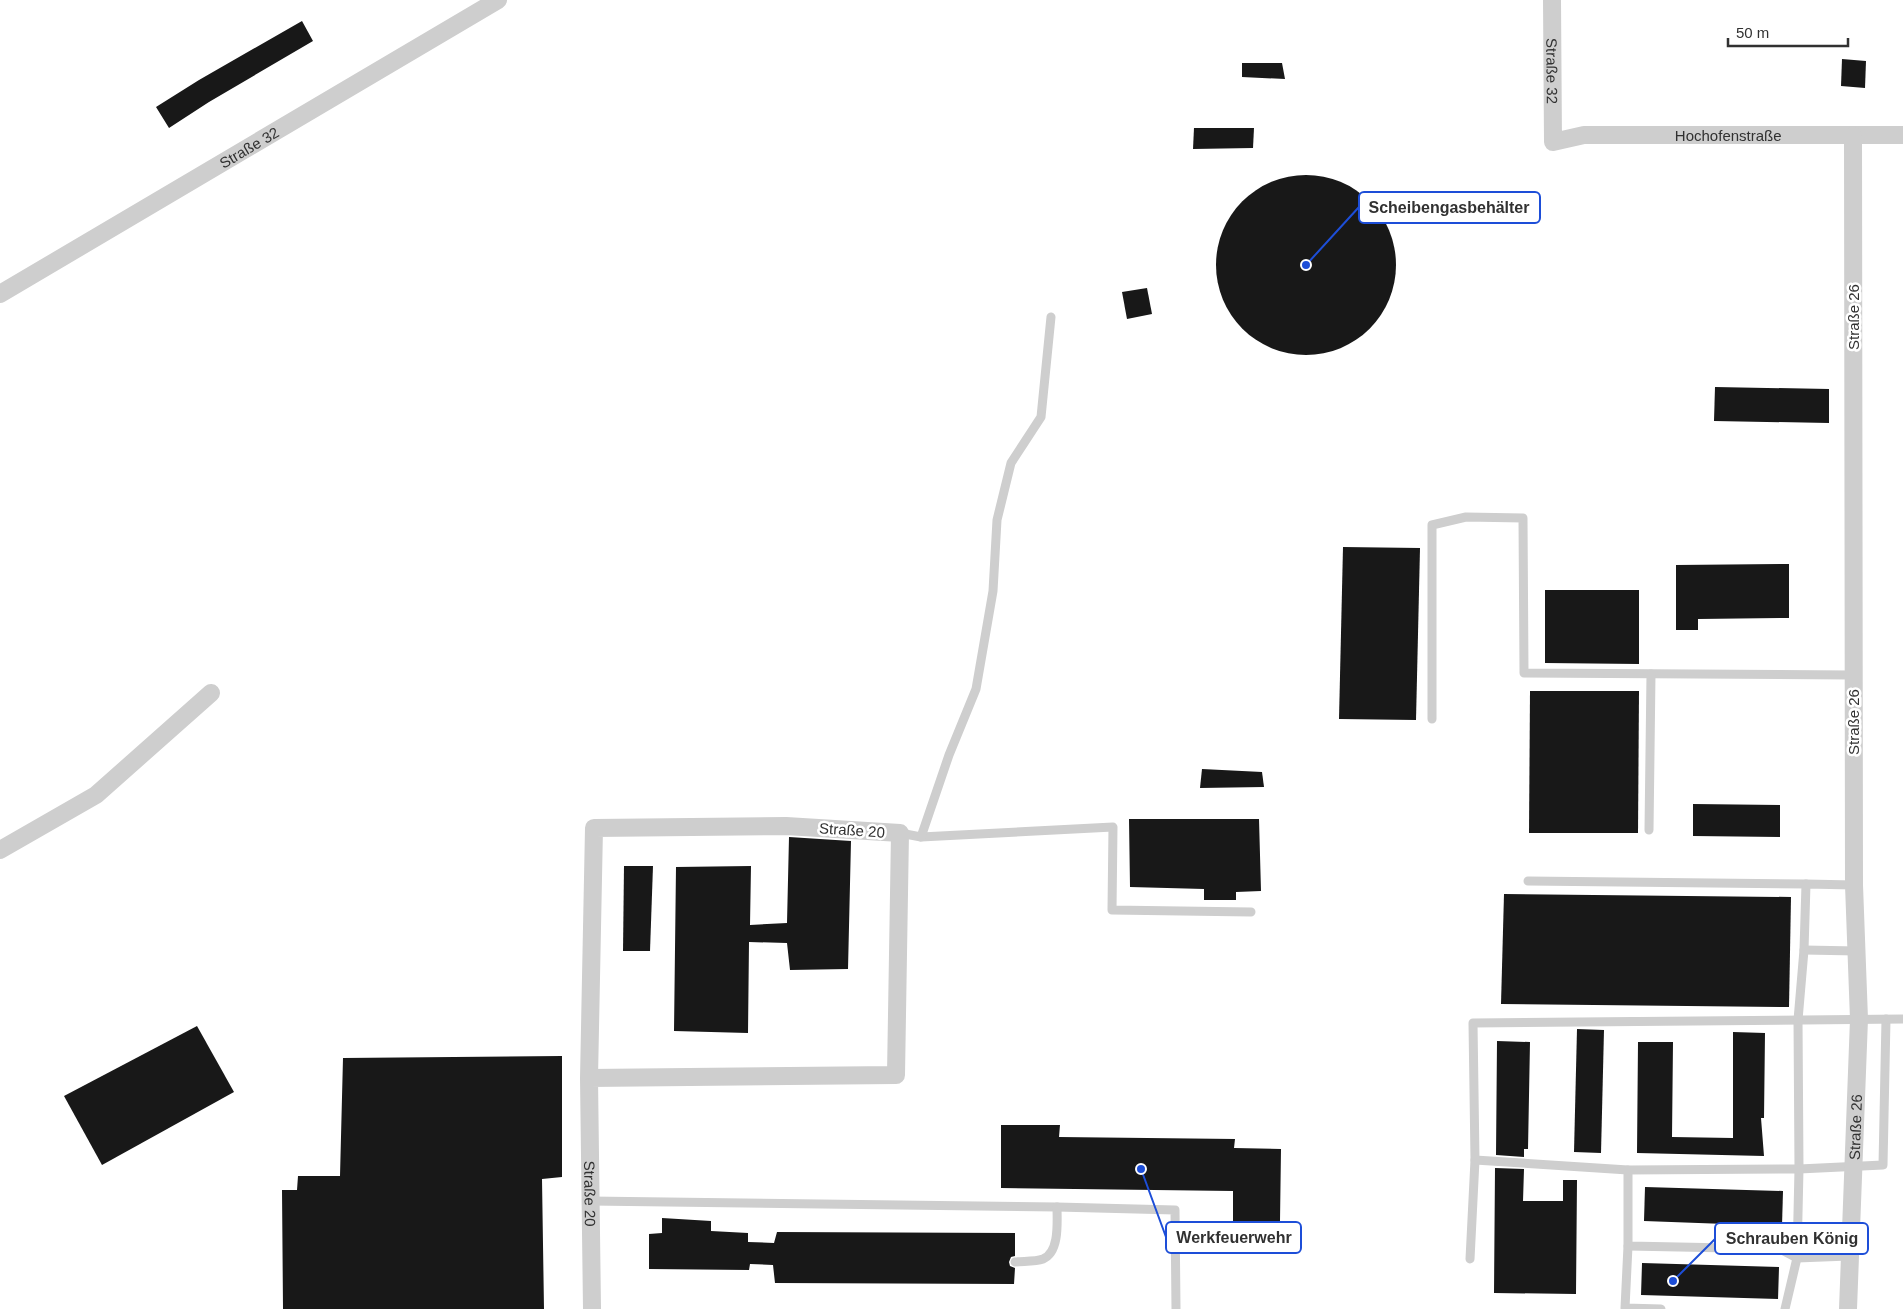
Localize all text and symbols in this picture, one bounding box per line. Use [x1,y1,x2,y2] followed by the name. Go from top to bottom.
[1728,15,1848,47] scale bar
[1736,24,1769,41] text: 50 m
[1544,38,1561,104] street label: Straße 32
[216,123,282,171] street label: Straße 32
[1675,127,1782,144] street label: Hochofenstraße
[1359,192,1540,223] callout: Scheibengasbehälter
[1369,199,1529,216] text: Scheibengasbehälter
[1845,284,1862,350] street label: Straße 26
[1845,689,1862,755] street label: Straße 26
[819,819,885,841] street label: Straße 20
[1845,1094,1865,1160] street label: Straße 26
[582,1161,599,1227] street label: Straße 20
[1166,1222,1301,1253] callout: Werkfeuerwehr
[1715,1223,1868,1254] callout: Schrauben König
[1176,1229,1292,1246] text: Werkfeuerwehr
[1726,1230,1858,1247] text: Schrauben König

